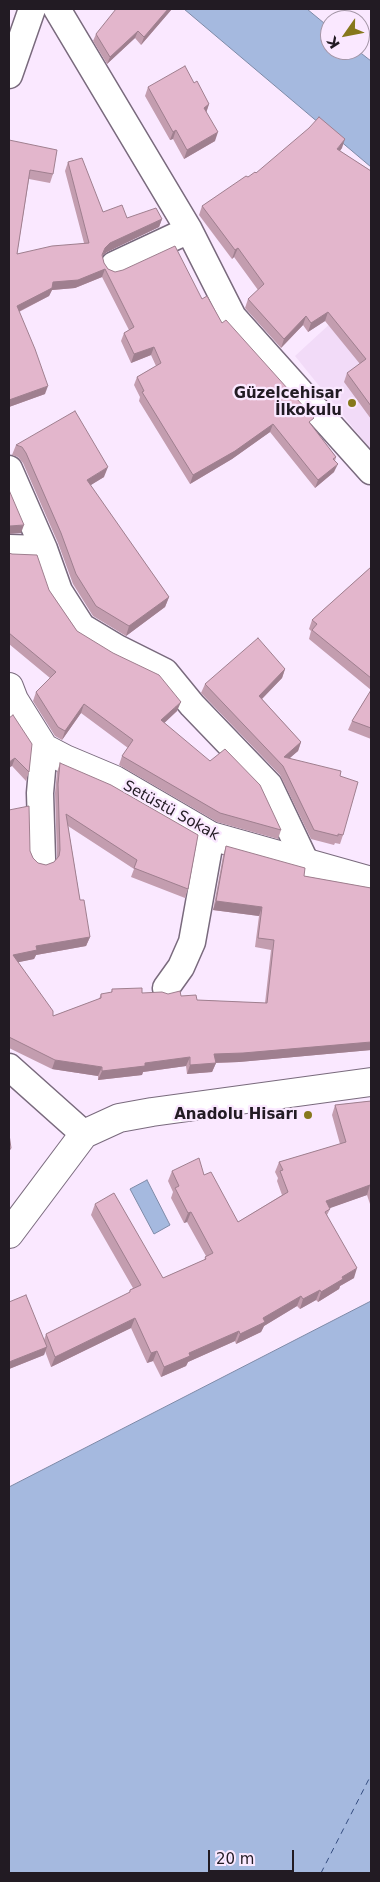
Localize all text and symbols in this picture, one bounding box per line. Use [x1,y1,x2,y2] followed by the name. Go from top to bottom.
[320,10,370,60] north arrow
[324,34,343,52] text: K
[234,385,342,420] place label: Güzelcehisar İlkokulu
[346,397,358,409] marker: Güzelcehisar İlkokulu
[120,777,222,845] street label: Setüstü Sokak
[174,1106,298,1124] place label: Anadolu Hisarı
[302,1109,314,1121] marker: Anadolu Hisarı
[210,1840,296,1872] scale bar
[216,1850,254,1868] text: 20 m

